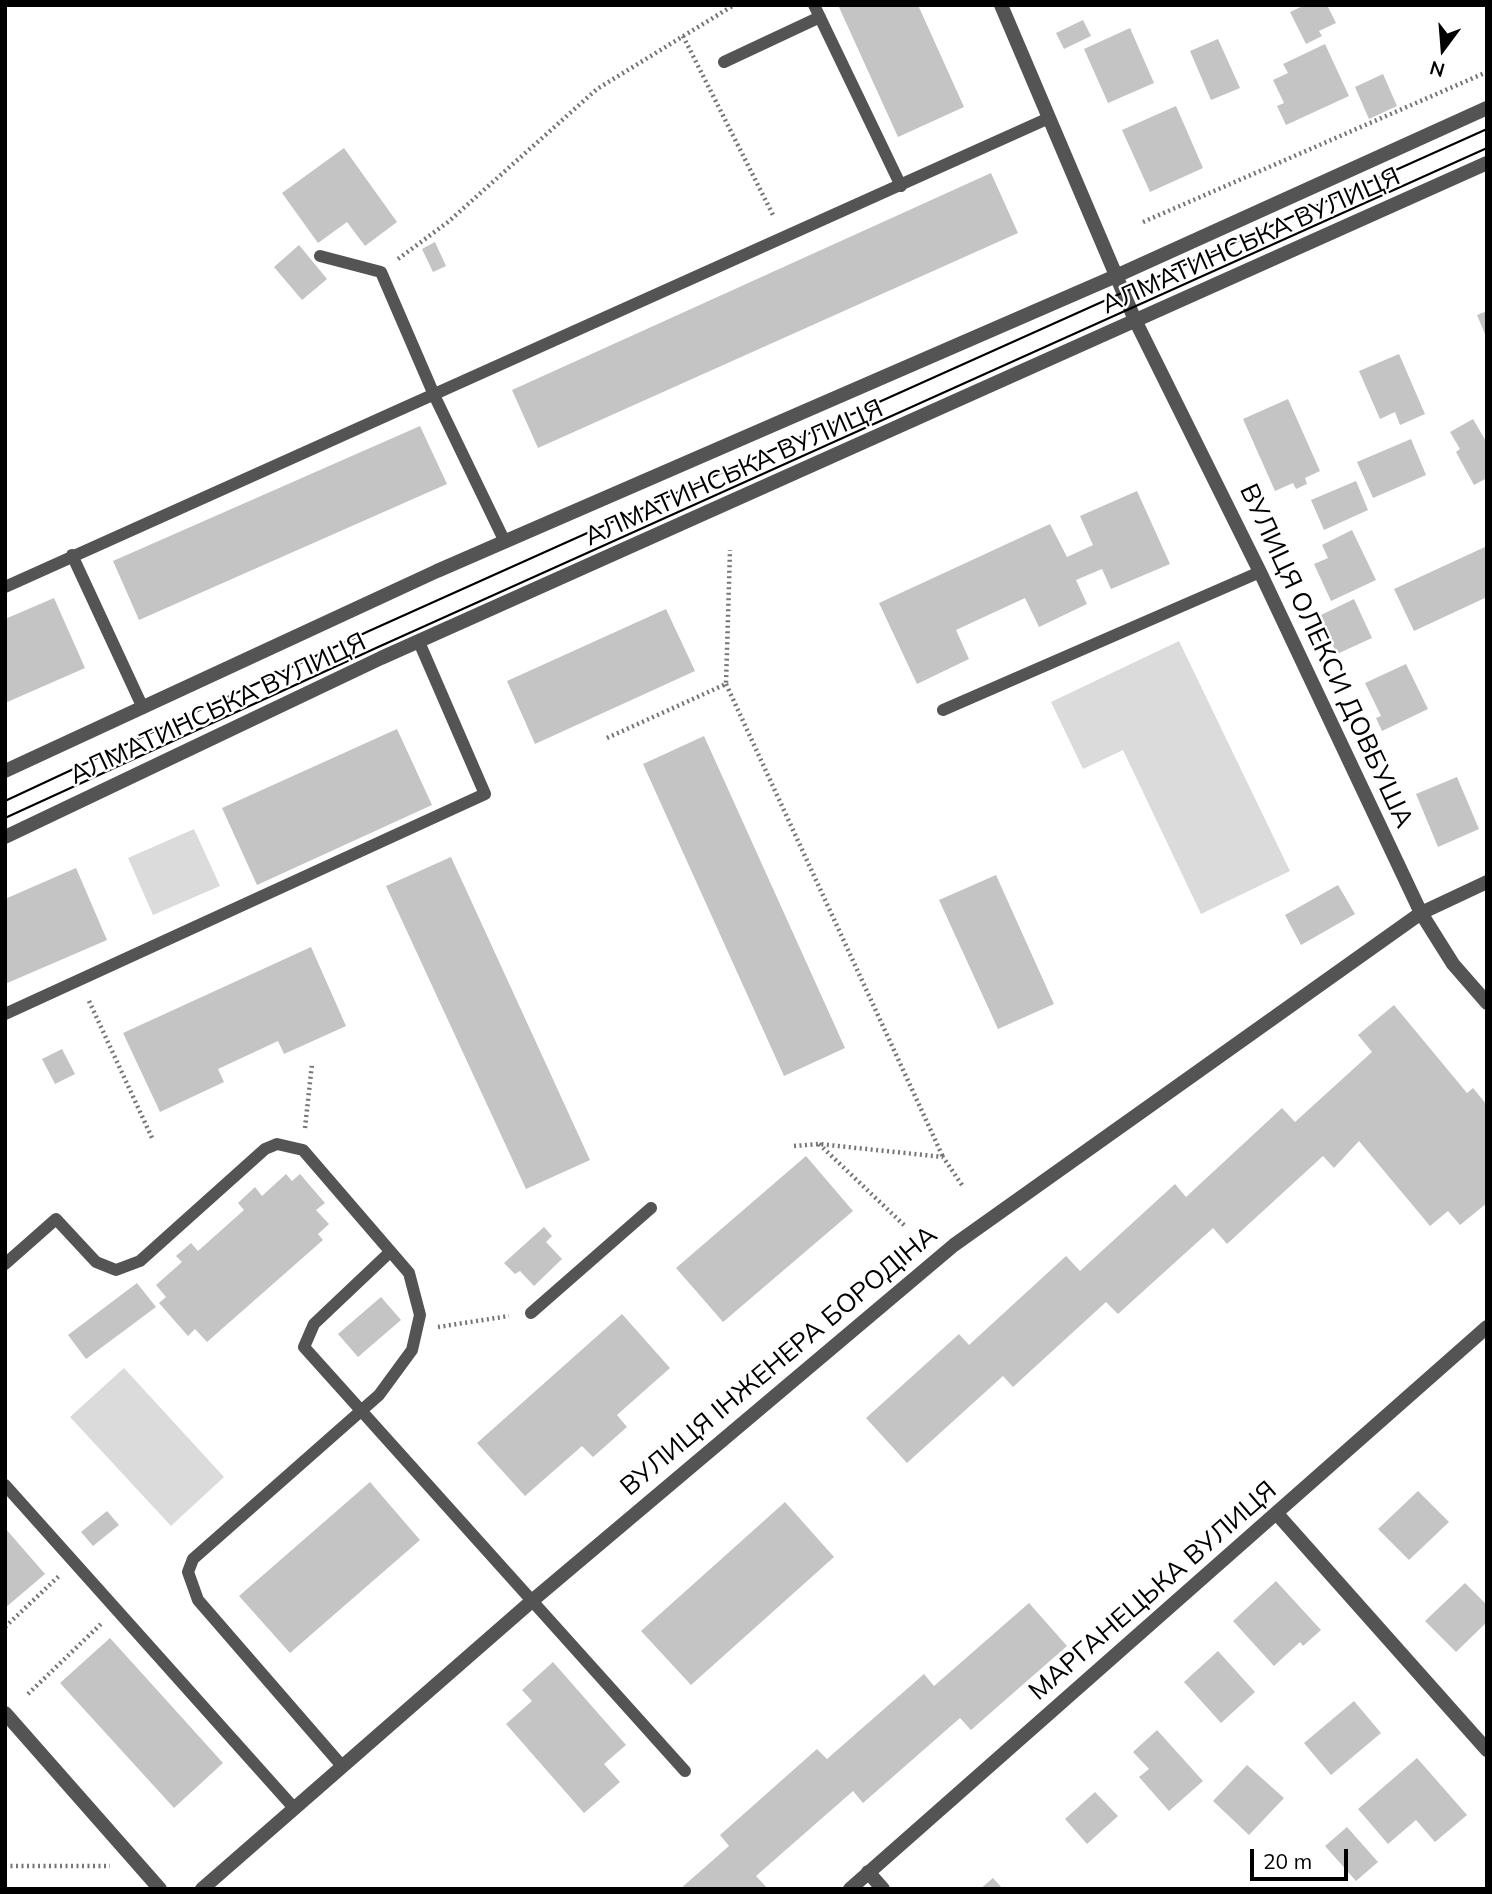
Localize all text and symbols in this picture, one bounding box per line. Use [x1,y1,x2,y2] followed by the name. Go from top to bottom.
[1408,14,1478,84] north arrow
[1427,56,1447,83] text: N
[1097,161,1405,321] street label: АЛМАТИНСЬКА ВУЛИЦЯ
[580,393,888,553] street label: АЛМАТИНСЬКА ВУЛИЦЯ
[1232,479,1420,833] street label: ВУЛИЦЯ ОЛЕКСИ ДОВБУША
[65,627,371,791] street label: АЛМАТИНСЬКА ВУЛИЦЯ
[614,1219,944,1503] street label: ВУЛИЦЯ ІНЖЕНЕРА БОРОДІНА
[1023,1475,1283,1707] street label: МАРГАНЕЦЬКА ВУЛИЦЯ
[1254,1834,1352,1878] scale bar
[1263,1848,1312,1874] text: 20 m

